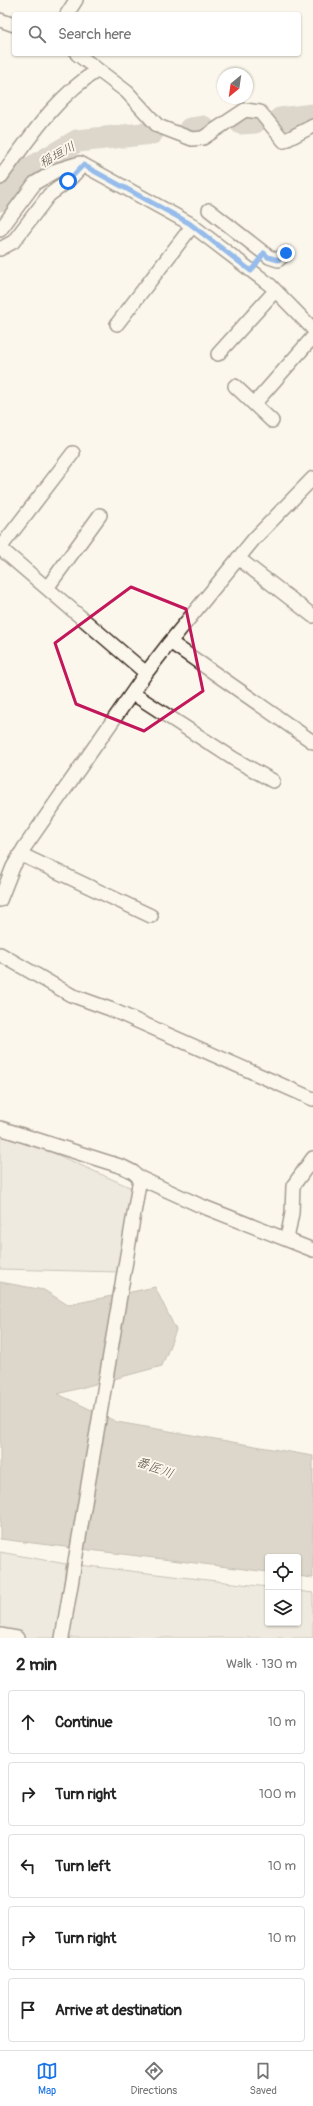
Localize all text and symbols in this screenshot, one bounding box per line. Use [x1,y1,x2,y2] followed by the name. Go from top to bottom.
[12,12,301,56] search box
[26,23,48,45] icon: search
[58,25,131,44] text: Search here
[217,68,253,104] north arrow
[37,138,78,171] water label: 稲垣川
[59,172,77,190] route start
[277,244,295,262] route end
[134,1454,176,1482] water label: 番匠川
[265,1554,301,1626] map controls
[265,1554,301,1590] button: locate
[265,1590,301,1626] button: layers
[16,1654,57,1675] text: 2 min
[226,1656,297,1672] text: Walk · 130 m
[17,1711,39,1733] icon: ahead
[55,1713,113,1732] text: Continue
[268,1714,296,1730] text: 10 m
[17,1783,39,1805] icon: right
[55,1785,116,1804] text: Turn right
[259,1786,296,1802] text: 100 m
[17,1855,39,1877] icon: left
[55,1857,111,1876] text: Turn left
[268,1858,296,1874] text: 10 m
[17,1927,39,1949] icon: right
[55,1929,116,1948] text: Turn right
[268,1930,296,1946] text: 10 m
[17,1999,39,2021] icon: arrive
[55,2001,182,2020] text: Arrive at destination
[36,2060,58,2097] tab: Map
[130,2060,177,2097] tab: Directions
[250,2060,277,2097] tab: Saved

